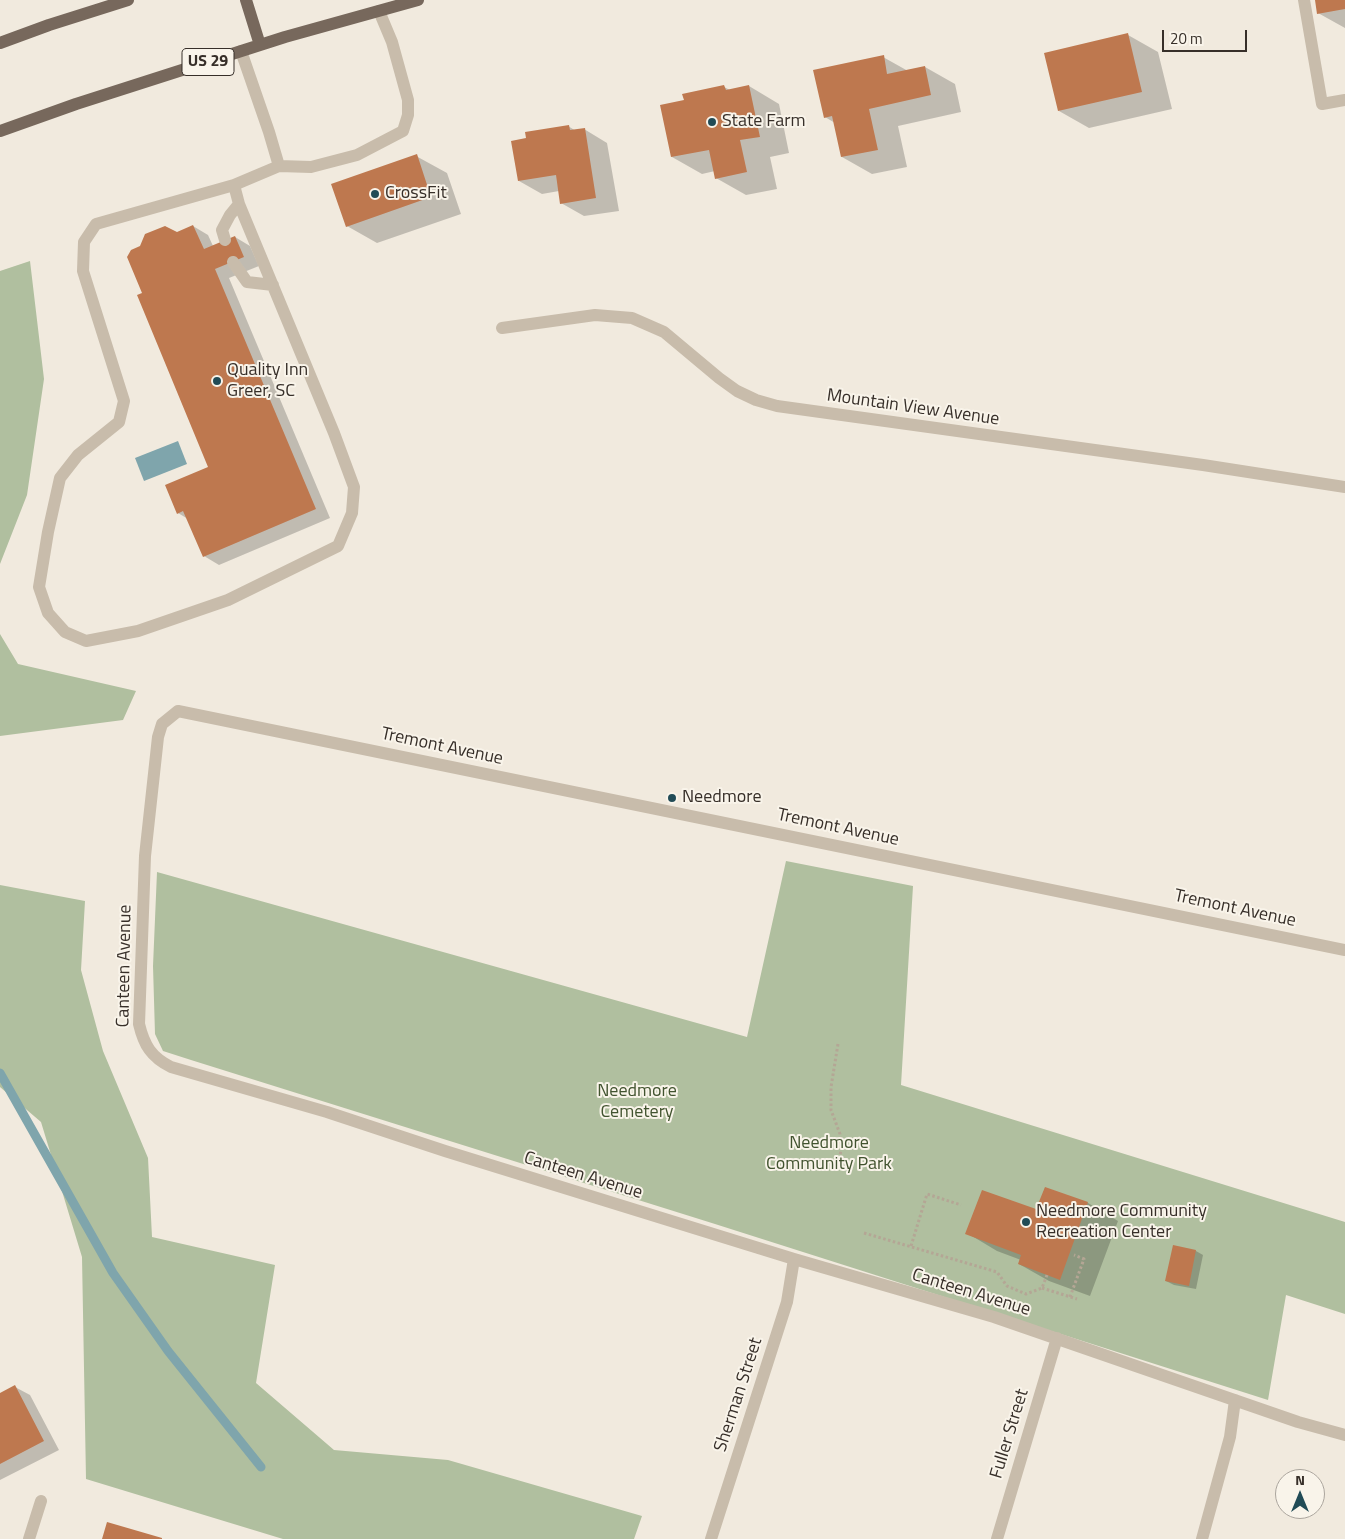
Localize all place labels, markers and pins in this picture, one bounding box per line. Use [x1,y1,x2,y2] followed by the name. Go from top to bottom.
[722,111,805,133] place label: State Farm
[706,116,718,128] marker: State Farm
[385,183,447,205] place label: CrossFit
[369,188,381,200] marker: CrossFit
[227,360,308,402] place label: Quality Inn Greer, SC
[211,375,223,387] marker: Quality Inn Greer, SC
[682,787,761,809] place label: Needmore
[666,792,678,804] marker: Needmore
[1036,1201,1207,1244] place label: Needmore Community Recreation Center
[1020,1216,1032,1228] marker: Needmore Community Recreation Center

